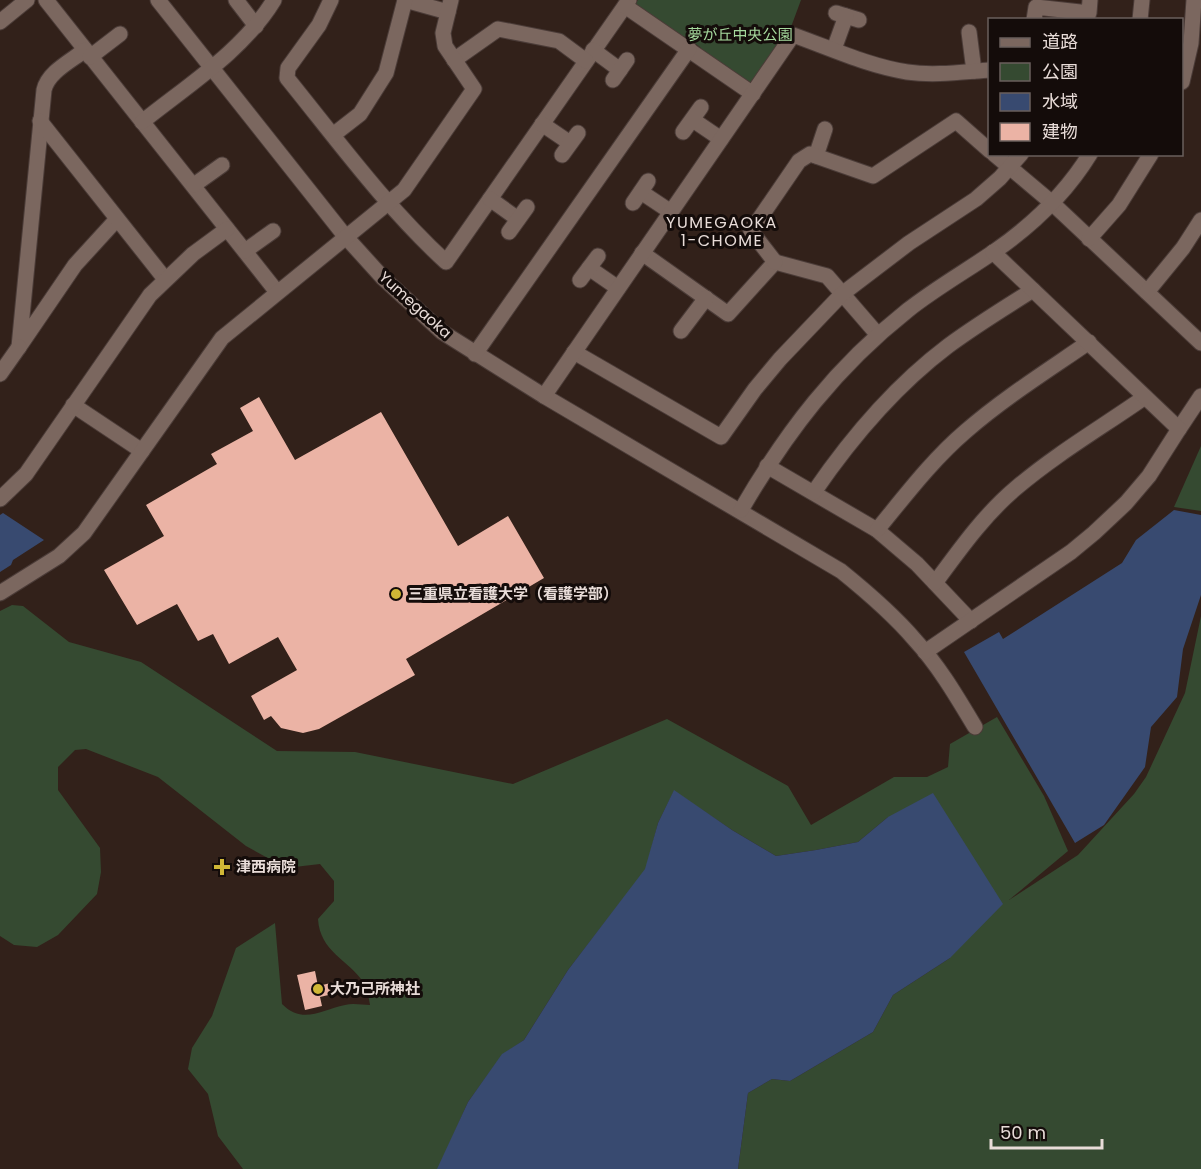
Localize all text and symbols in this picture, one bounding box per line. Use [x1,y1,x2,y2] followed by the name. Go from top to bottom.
[988,18,1183,156] legend
[687,24,793,45] park label: 夢が丘中央公園
[1042,29,1078,54] text: 道路
[1042,59,1078,84] text: 公園
[1042,89,1078,114] text: 水域
[1042,119,1078,144] text: 建物
[666,211,778,252] district label: YUMEGAOKA 1-CHOME
[375,266,456,343] street label: Yumegaoka
[408,583,618,604] place label: 三重県立看護大学（看護学部）
[389,587,403,601] marker: 三重県立看護大学（看護学部）
[236,856,296,877] place label: 津西病院
[213,858,231,876] marker: 津西病院
[330,978,420,999] place label: 大乃己所神社
[311,982,325,996] marker: 大乃己所神社
[991,1112,1102,1150] scale bar
[1000,1120,1046,1145] text: 50 m

